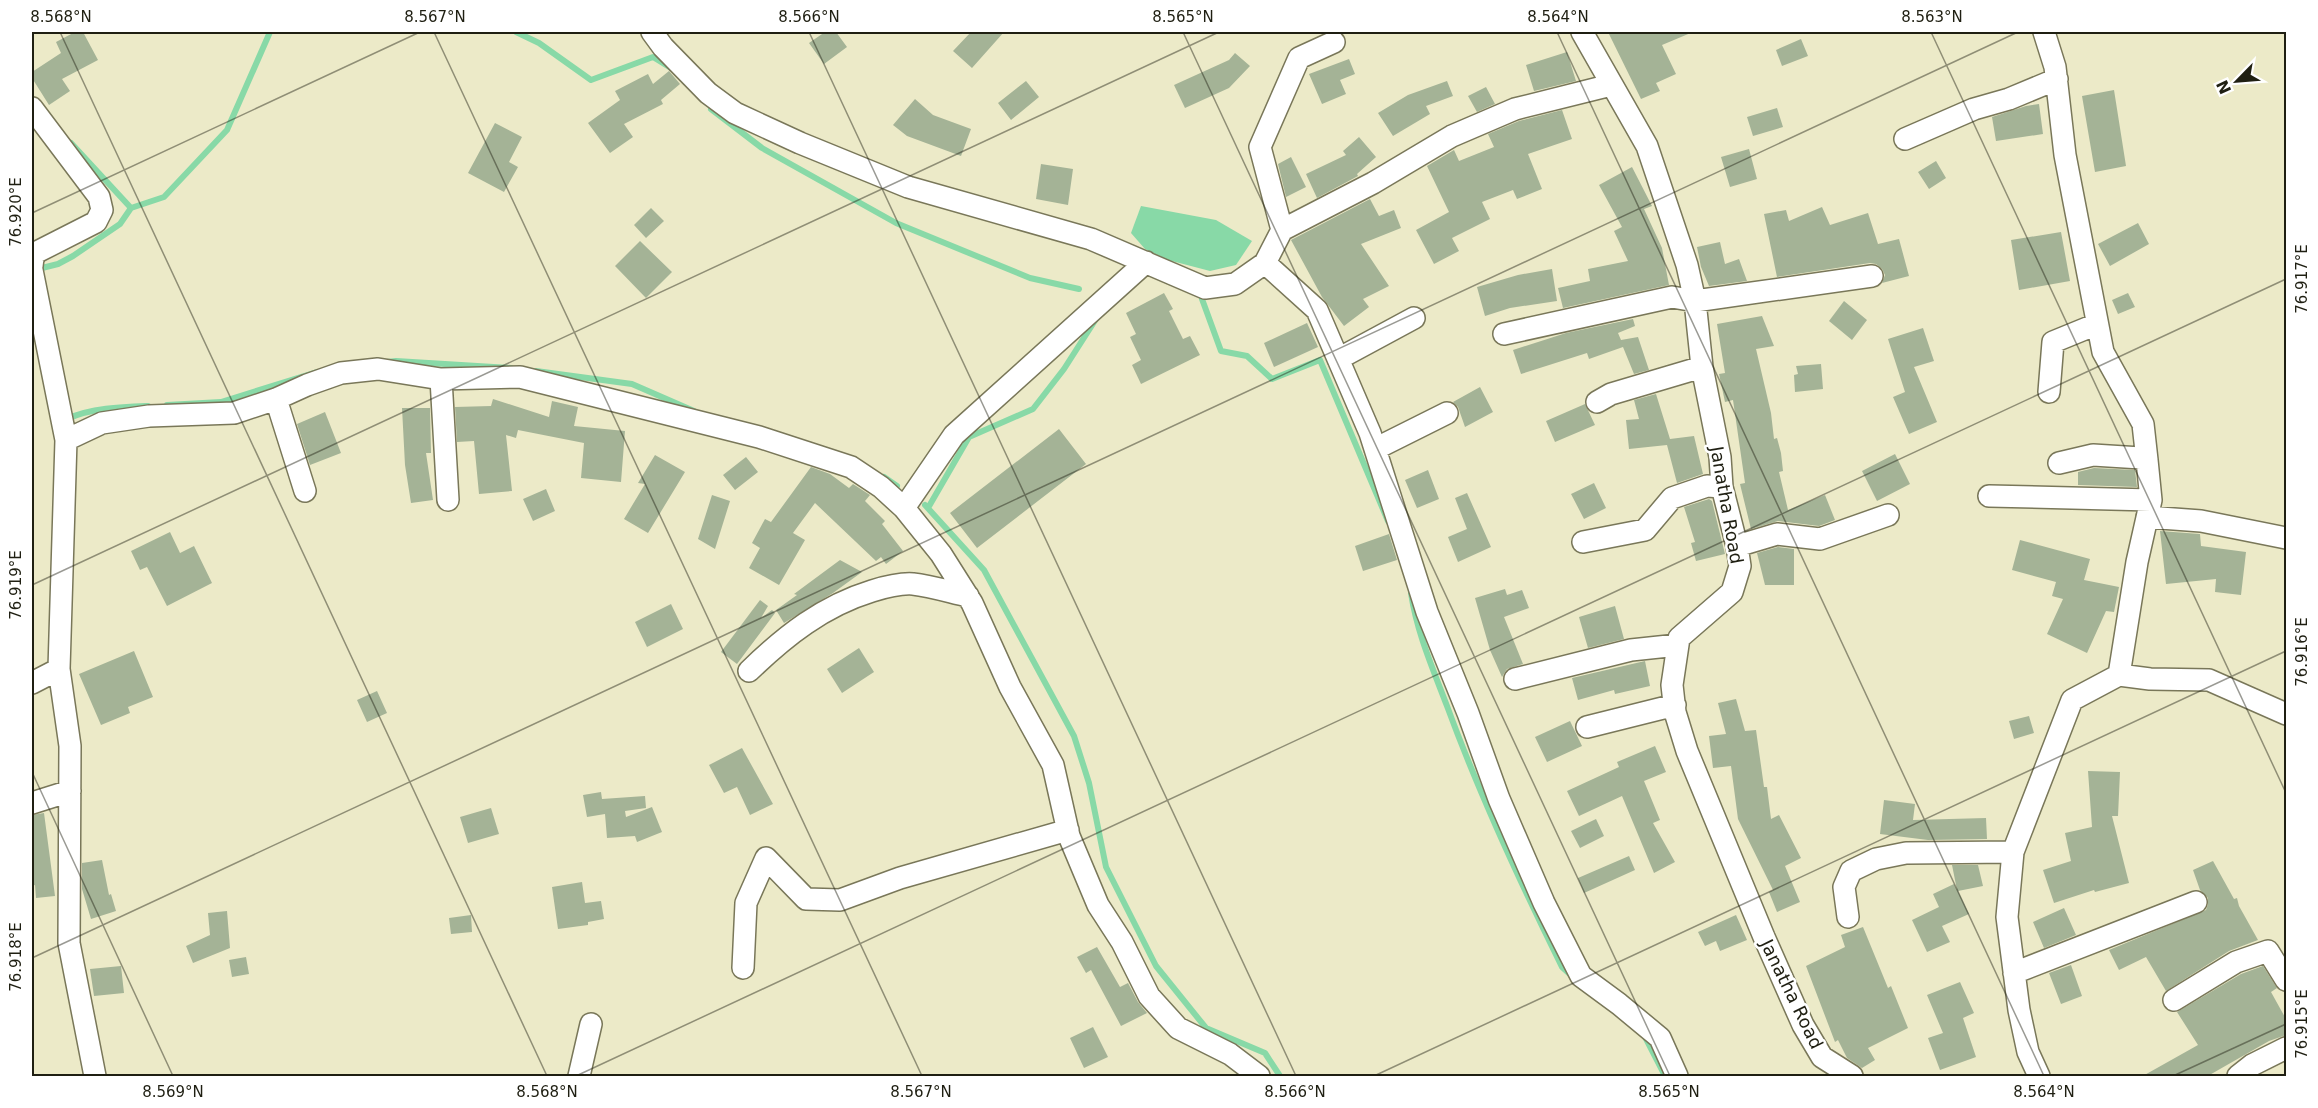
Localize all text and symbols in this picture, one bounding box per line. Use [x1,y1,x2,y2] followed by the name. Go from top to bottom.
[30,8,92,26] text: 8.568°N
[404,8,466,26] text: 8.567°N
[778,8,840,26] text: 8.566°N
[1152,8,1214,26] text: 8.565°N
[1527,8,1589,26] text: 8.564°N
[1901,8,1963,26] text: 8.563°N
[2207,51,2267,111] north arrow
[2212,77,2235,97] text: N
[7,177,25,247] text: 76.920°E
[2293,244,2311,314] text: 76.917°E
[1706,444,1748,566] street label: Janatha Road
[7,550,25,620] text: 76.919°E
[2293,617,2311,687] text: 76.916°E
[7,922,25,992] text: 76.918°E
[1756,935,1828,1052] street label: Janatha Road
[2293,989,2311,1059] text: 76.915°E
[142,1083,204,1101] text: 8.569°N
[516,1083,578,1101] text: 8.568°N
[890,1083,952,1101] text: 8.567°N
[1264,1083,1326,1101] text: 8.566°N
[1638,1083,1700,1101] text: 8.565°N
[2013,1083,2075,1101] text: 8.564°N

